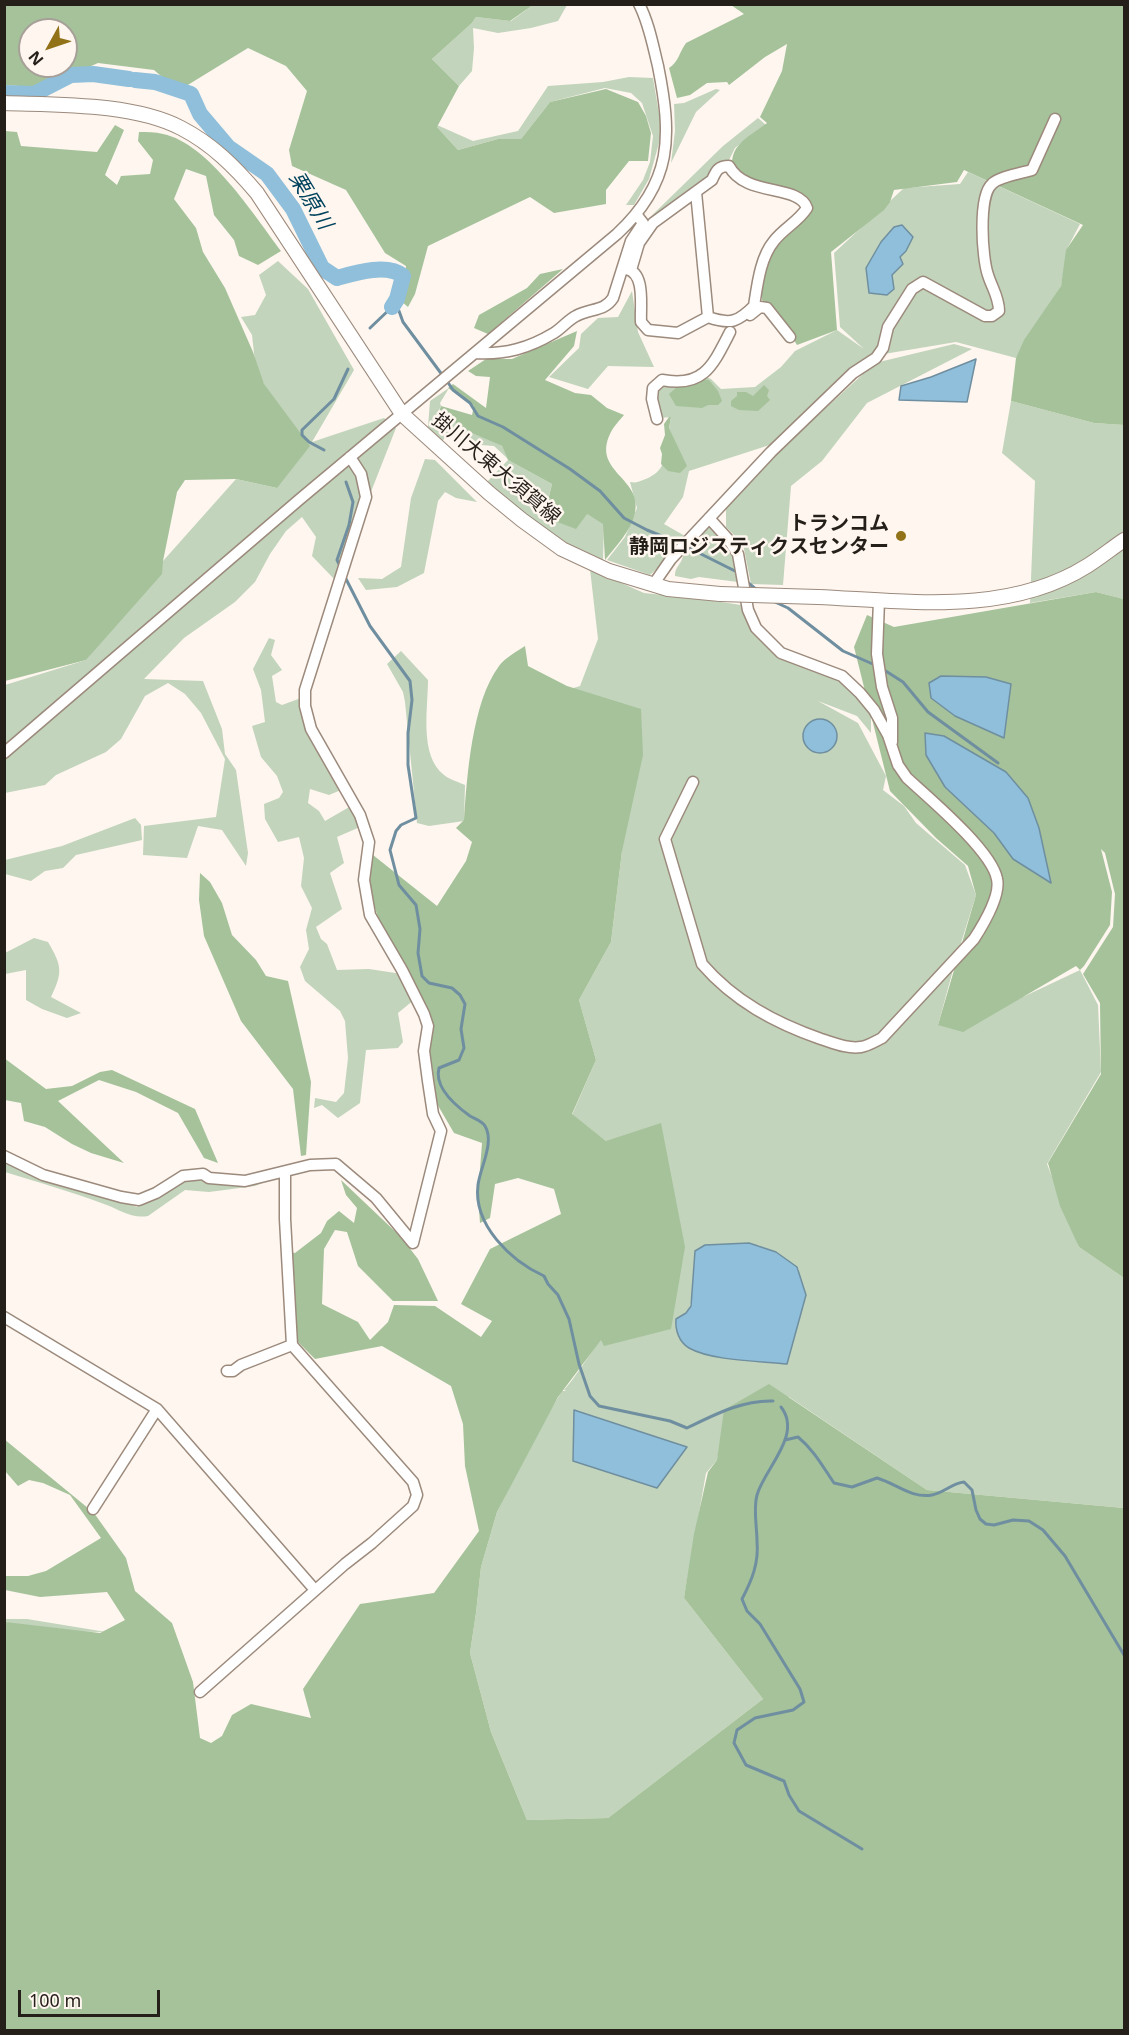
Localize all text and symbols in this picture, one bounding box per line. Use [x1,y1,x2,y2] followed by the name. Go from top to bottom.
[18,18,78,78] north arrow
[23,46,48,70] text: N
[283,168,337,234] water label: 栗原川
[427,408,565,530] street label: 掛川大東大須賀線
[629,512,889,559] place label: トランコム 静岡ロジスティクスセンター
[894,529,908,543] marker: トランコム 静岡ロジスティクスセンター
[21,1978,164,2016] scale bar
[29,1988,81,2012] text: 100 m

